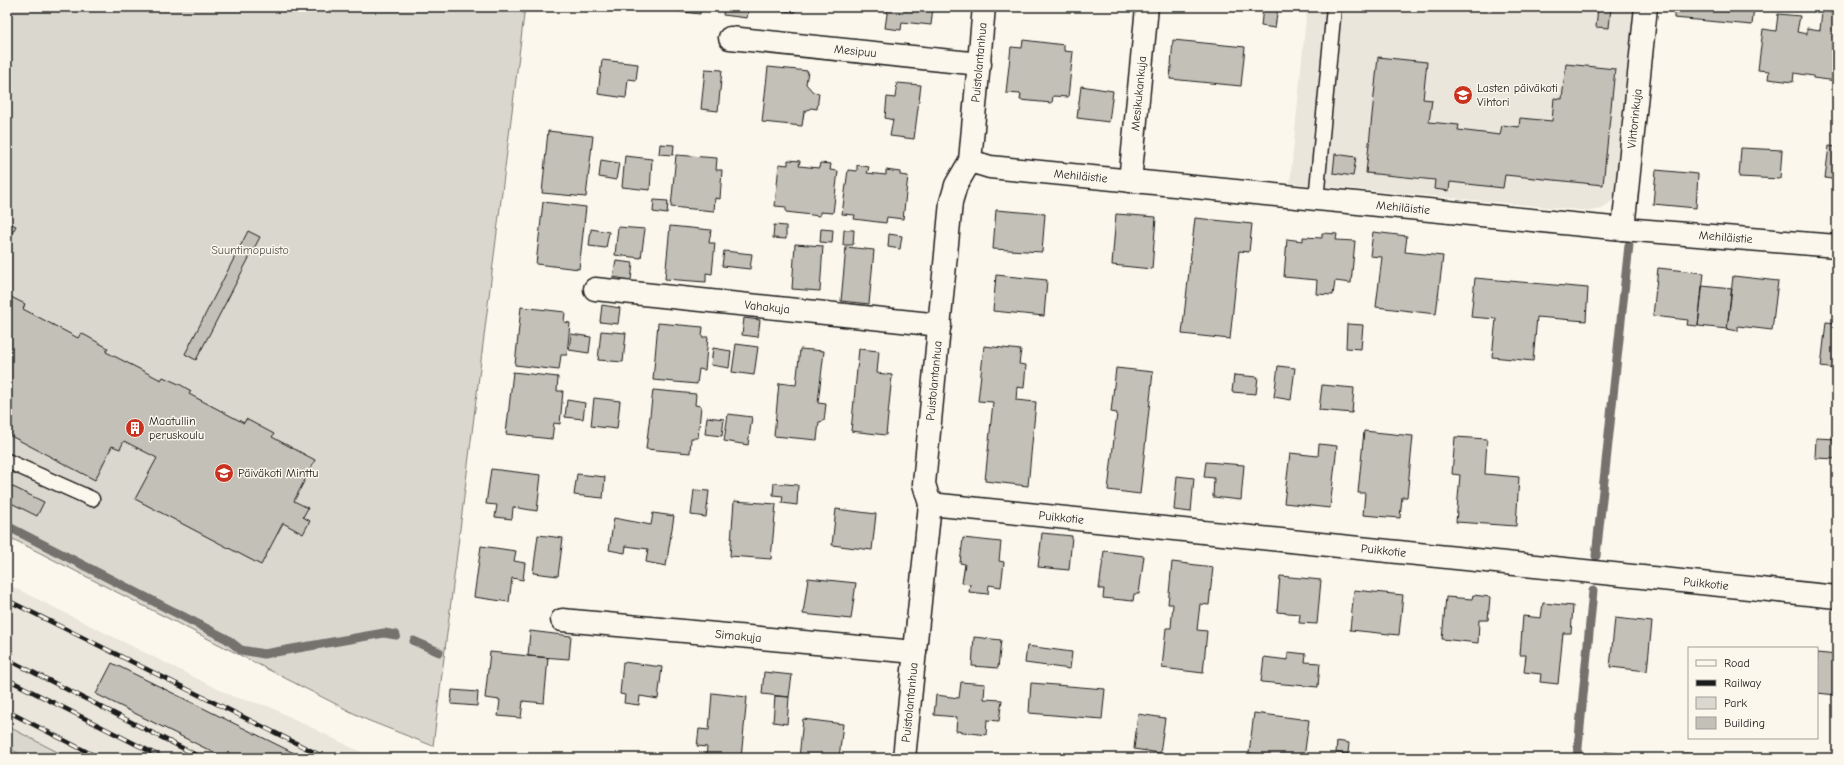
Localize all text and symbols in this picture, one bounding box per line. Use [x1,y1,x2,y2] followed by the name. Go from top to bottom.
[968,22,990,103] street label: Puistolantanhua
[833,42,877,60] street label: Mesipuu
[1128,55,1149,132] street label: Mesikukankuja
[1477,81,1558,109] place label: Lasten päiväkoti Vihtori
[1452,84,1474,106] school or university icon: Lasten päiväkoti Vihtori
[1624,88,1645,149] street label: Vihtorinkuja
[1053,166,1108,185] street label: Mehiläistie
[1376,198,1431,217] street label: Mehiläistie
[1698,228,1753,246] street label: Mehiläistie
[211,243,289,257] park label: Suuntimopuisto
[744,298,790,316] street label: Vahakuja
[923,340,945,421] street label: Puistolantanhua
[149,414,204,442] place label: Maatullin peruskoulu
[124,417,146,439] building icon: Maatullin peruskoulu
[213,462,235,484] school or university icon: Päiväkoti Minttu
[238,466,318,480] place label: Päiväkoti Minttu
[1038,508,1085,527] street label: Puikkotie
[1360,541,1407,560] street label: Puikkotie
[1683,574,1729,593] street label: Puikkotie
[714,627,762,645] street label: Simakuja
[1688,647,1818,739] legend
[1724,656,1750,670] text: Road
[899,662,921,743] street label: Puistolantanhua
[1724,676,1762,690] text: Railway
[1724,696,1747,710] text: Park
[1724,716,1765,730] text: Building

